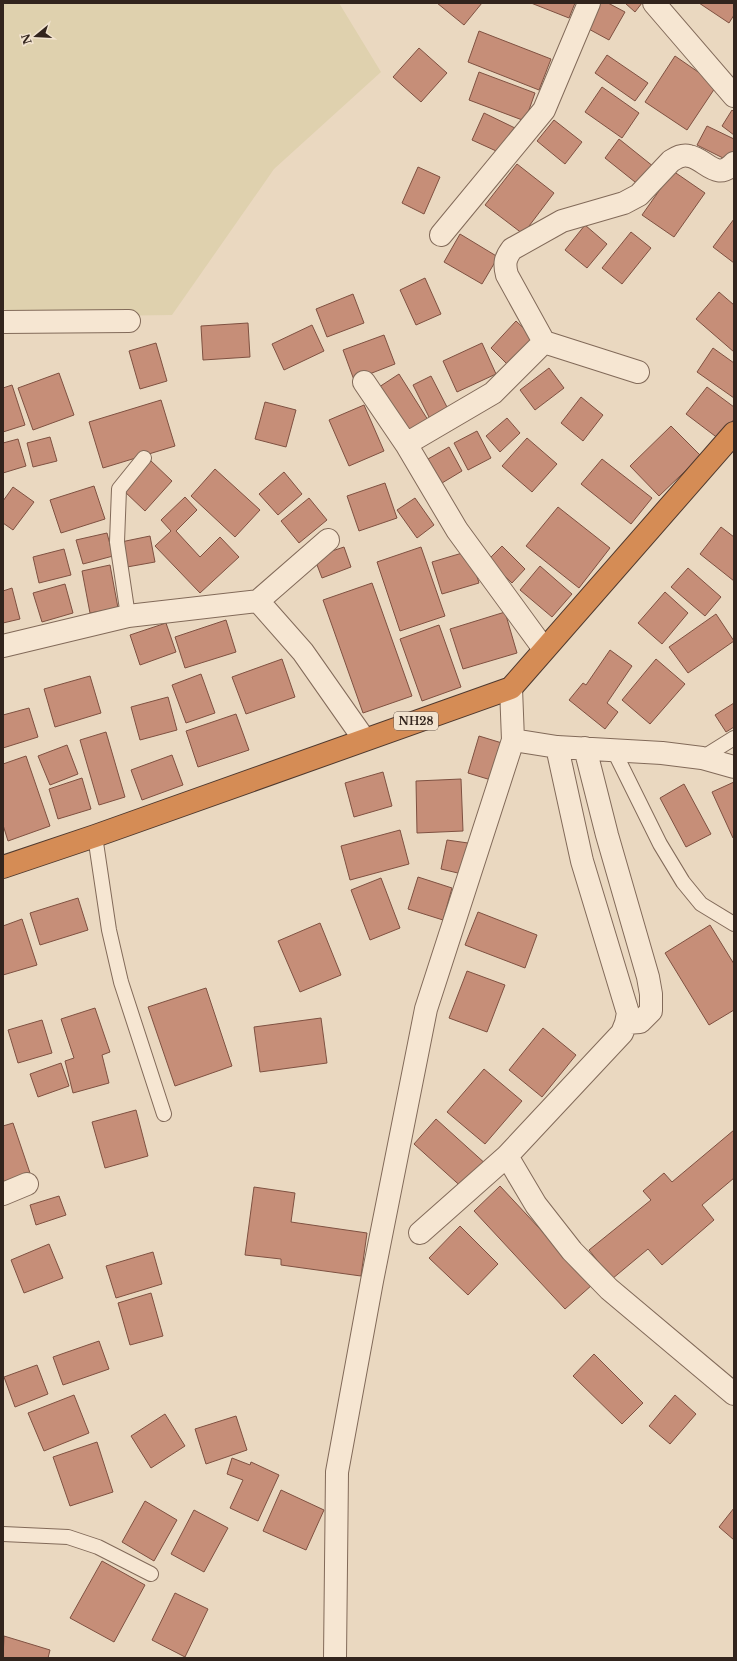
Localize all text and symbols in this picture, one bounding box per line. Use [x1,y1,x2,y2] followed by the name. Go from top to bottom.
[16,16,56,56] north arrow
[18,31,35,46] text: N
[394,712,438,730] road number: NH28

